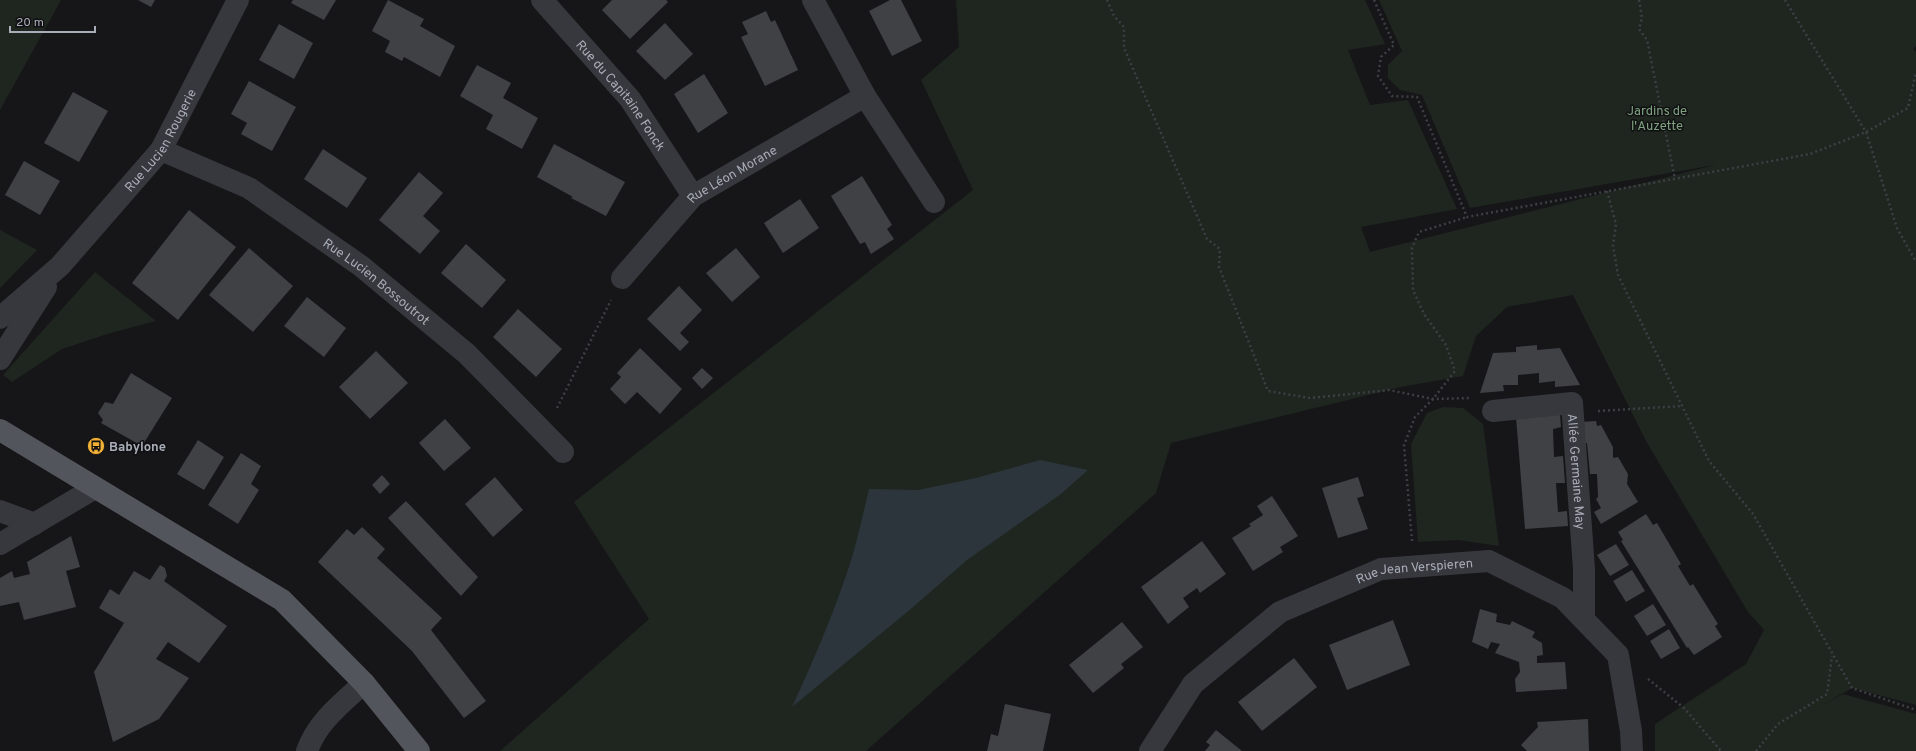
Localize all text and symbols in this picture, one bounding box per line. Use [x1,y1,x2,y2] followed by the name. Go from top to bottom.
[10,8,95,34] scale bar
[16,15,44,31] text: 20 m
[572,38,668,155] street label: Rue du Capitaine Fonck
[122,87,201,196] street label: Rue Lucien Rougerie
[1627,104,1687,135] park label: Jardins de l'Auzette
[684,143,780,207] street label: Rue Léon Morane
[319,236,432,330] street label: Rue Lucien Bossoutrot
[1563,413,1587,530] street label: Allée Germaine May
[86,436,106,456] bus stop icon: Babylone
[109,440,166,456] place label: Babylone
[1354,556,1474,589] street label: Rue Jean Verspieren

